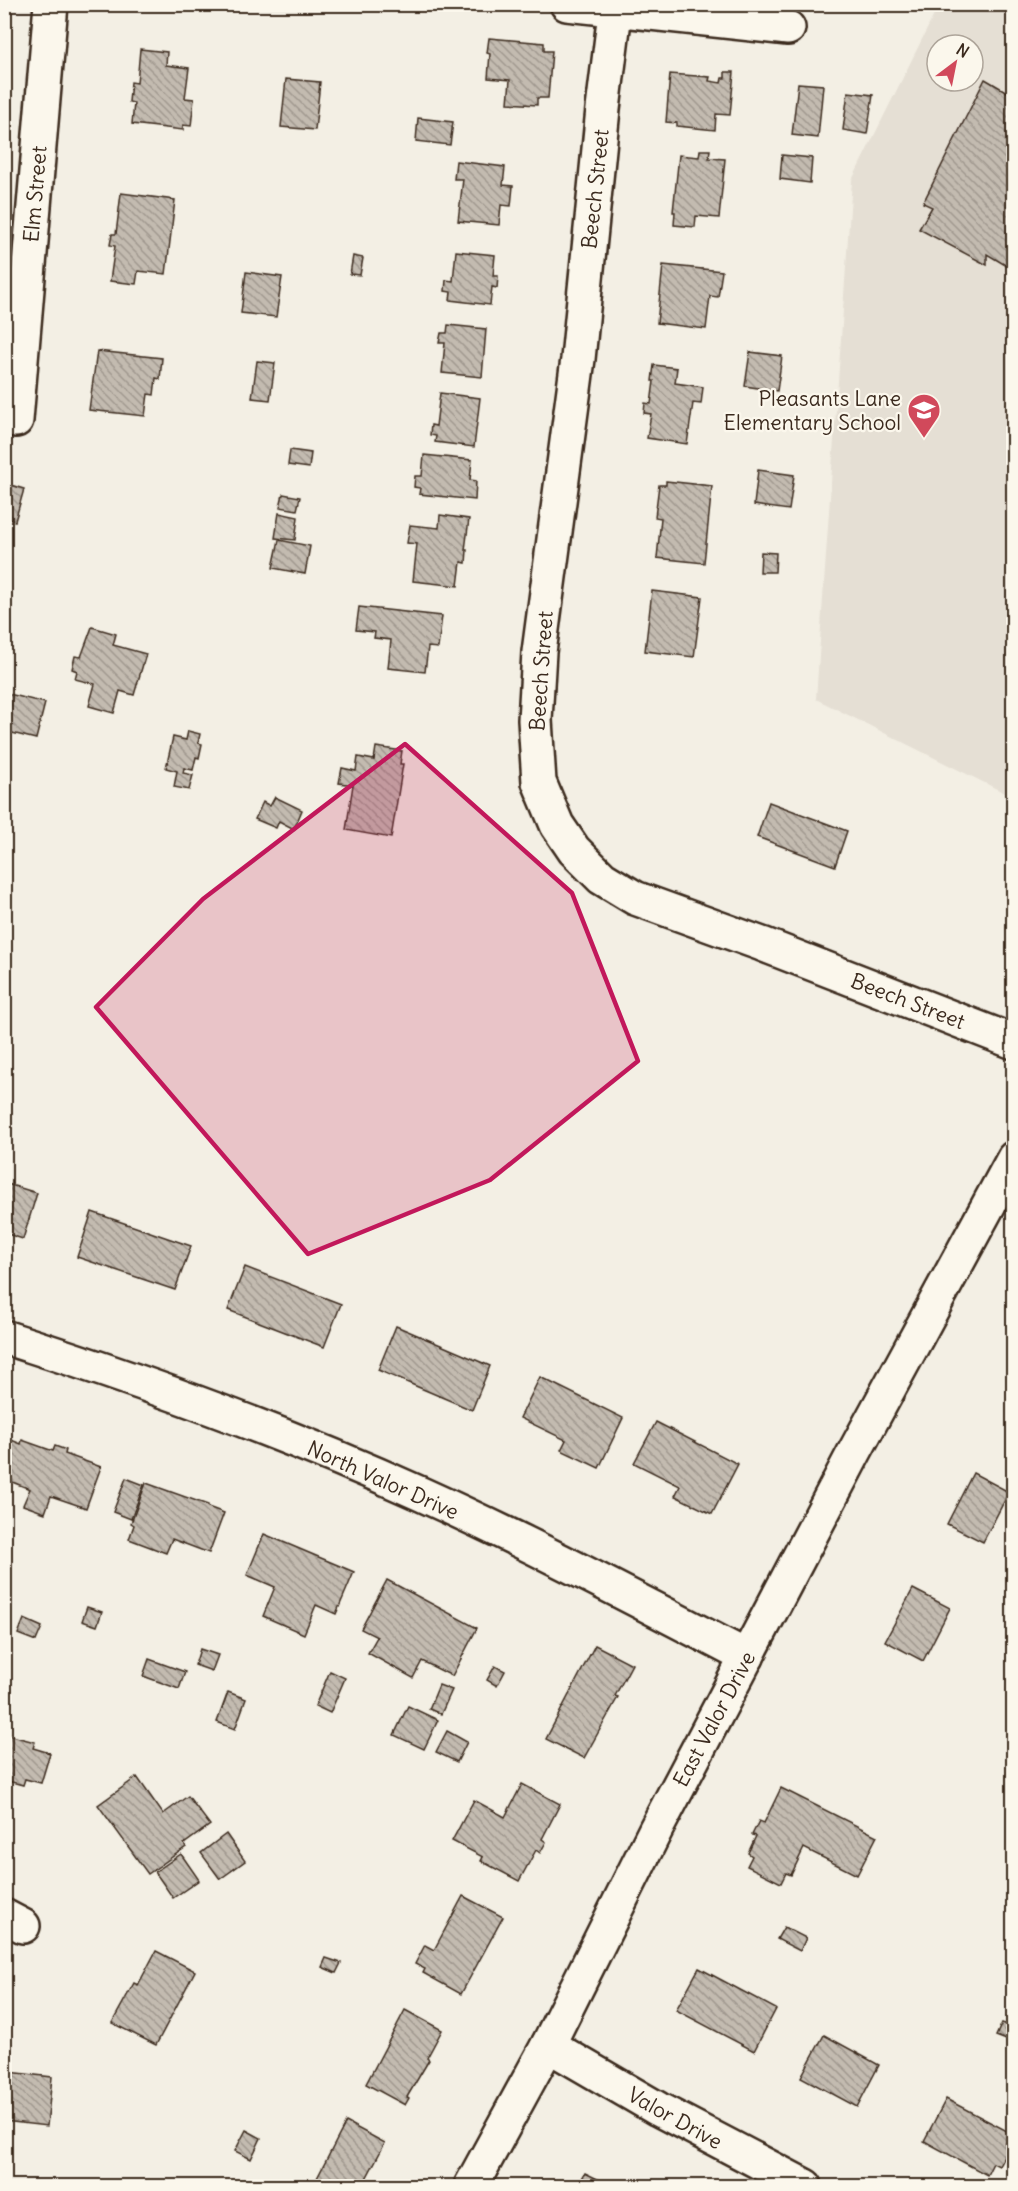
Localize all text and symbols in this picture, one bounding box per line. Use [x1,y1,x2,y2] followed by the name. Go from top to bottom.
[925,33,985,93] north arrow
[953,39,973,62] text: N
[575,128,615,250] street label: Beech Street
[17,145,53,243] street label: Elm Street
[724,385,901,436] place label: Pleasants Lane Elementary School
[906,392,942,439] school or university icon: Pleasants Lane Elementary School
[523,610,559,732] street label: Beech Street
[847,967,969,1035] street label: Beech Street
[303,1435,463,1525] street label: North Valor Drive
[667,1647,761,1791] street label: East Valor Drive
[623,2081,727,2155] street label: Valor Drive

